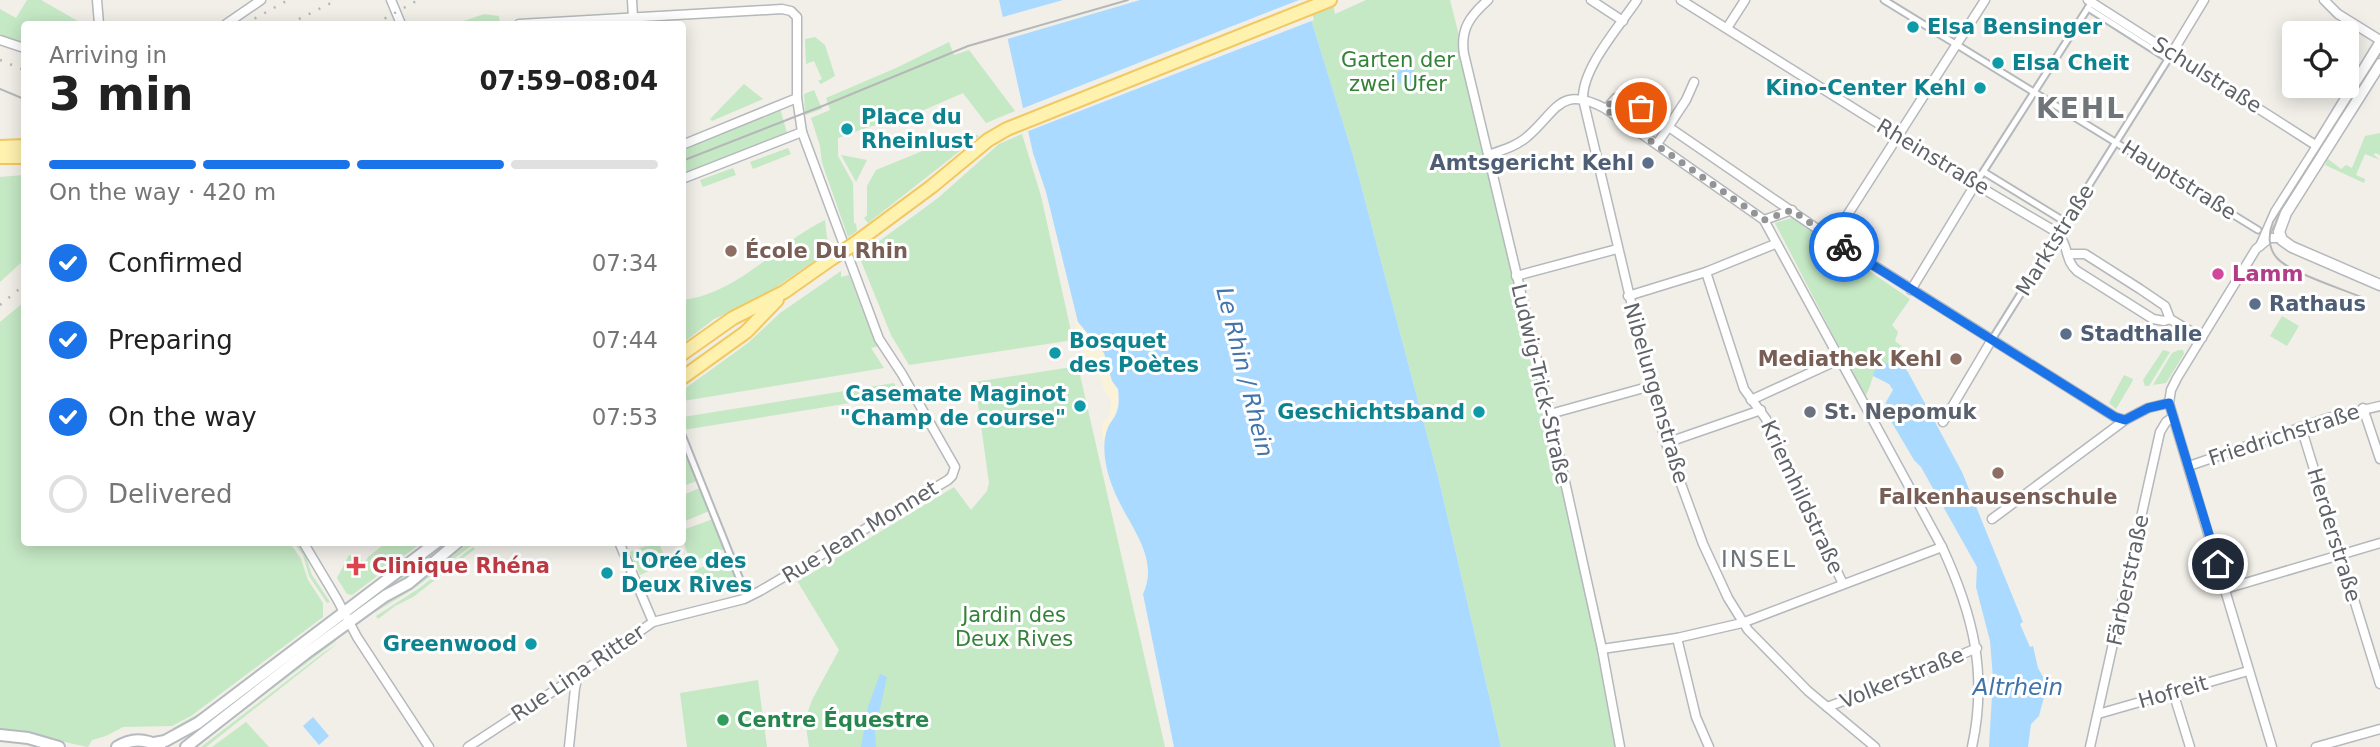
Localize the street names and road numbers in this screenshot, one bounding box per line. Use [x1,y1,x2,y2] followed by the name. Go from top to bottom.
[2148,32,2266,118] street label: Schulstraße
[1872,114,1994,200] street label: Rheinstraße
[2117,135,2241,225] street label: Hauptstraße
[2011,180,2099,300] street label: Marktstraße
[1506,282,1576,486] street label: Ludwig-Trick-Straße
[1619,300,1693,486] street label: Nibelungenstraße
[2205,399,2363,471] street label: Friedrichstraße
[1756,416,1848,578] street label: Kriemhildstraße
[2302,465,2366,605] street label: Herderstraße
[778,476,942,588] street label: Rue Jean Monnet
[2102,512,2154,648] street label: Färberstraße
[507,619,649,726] street label: Rue Lina Ritter
[1837,642,1967,714] street label: Volkerstraße
[2135,671,2211,713] street label: Hofreit

